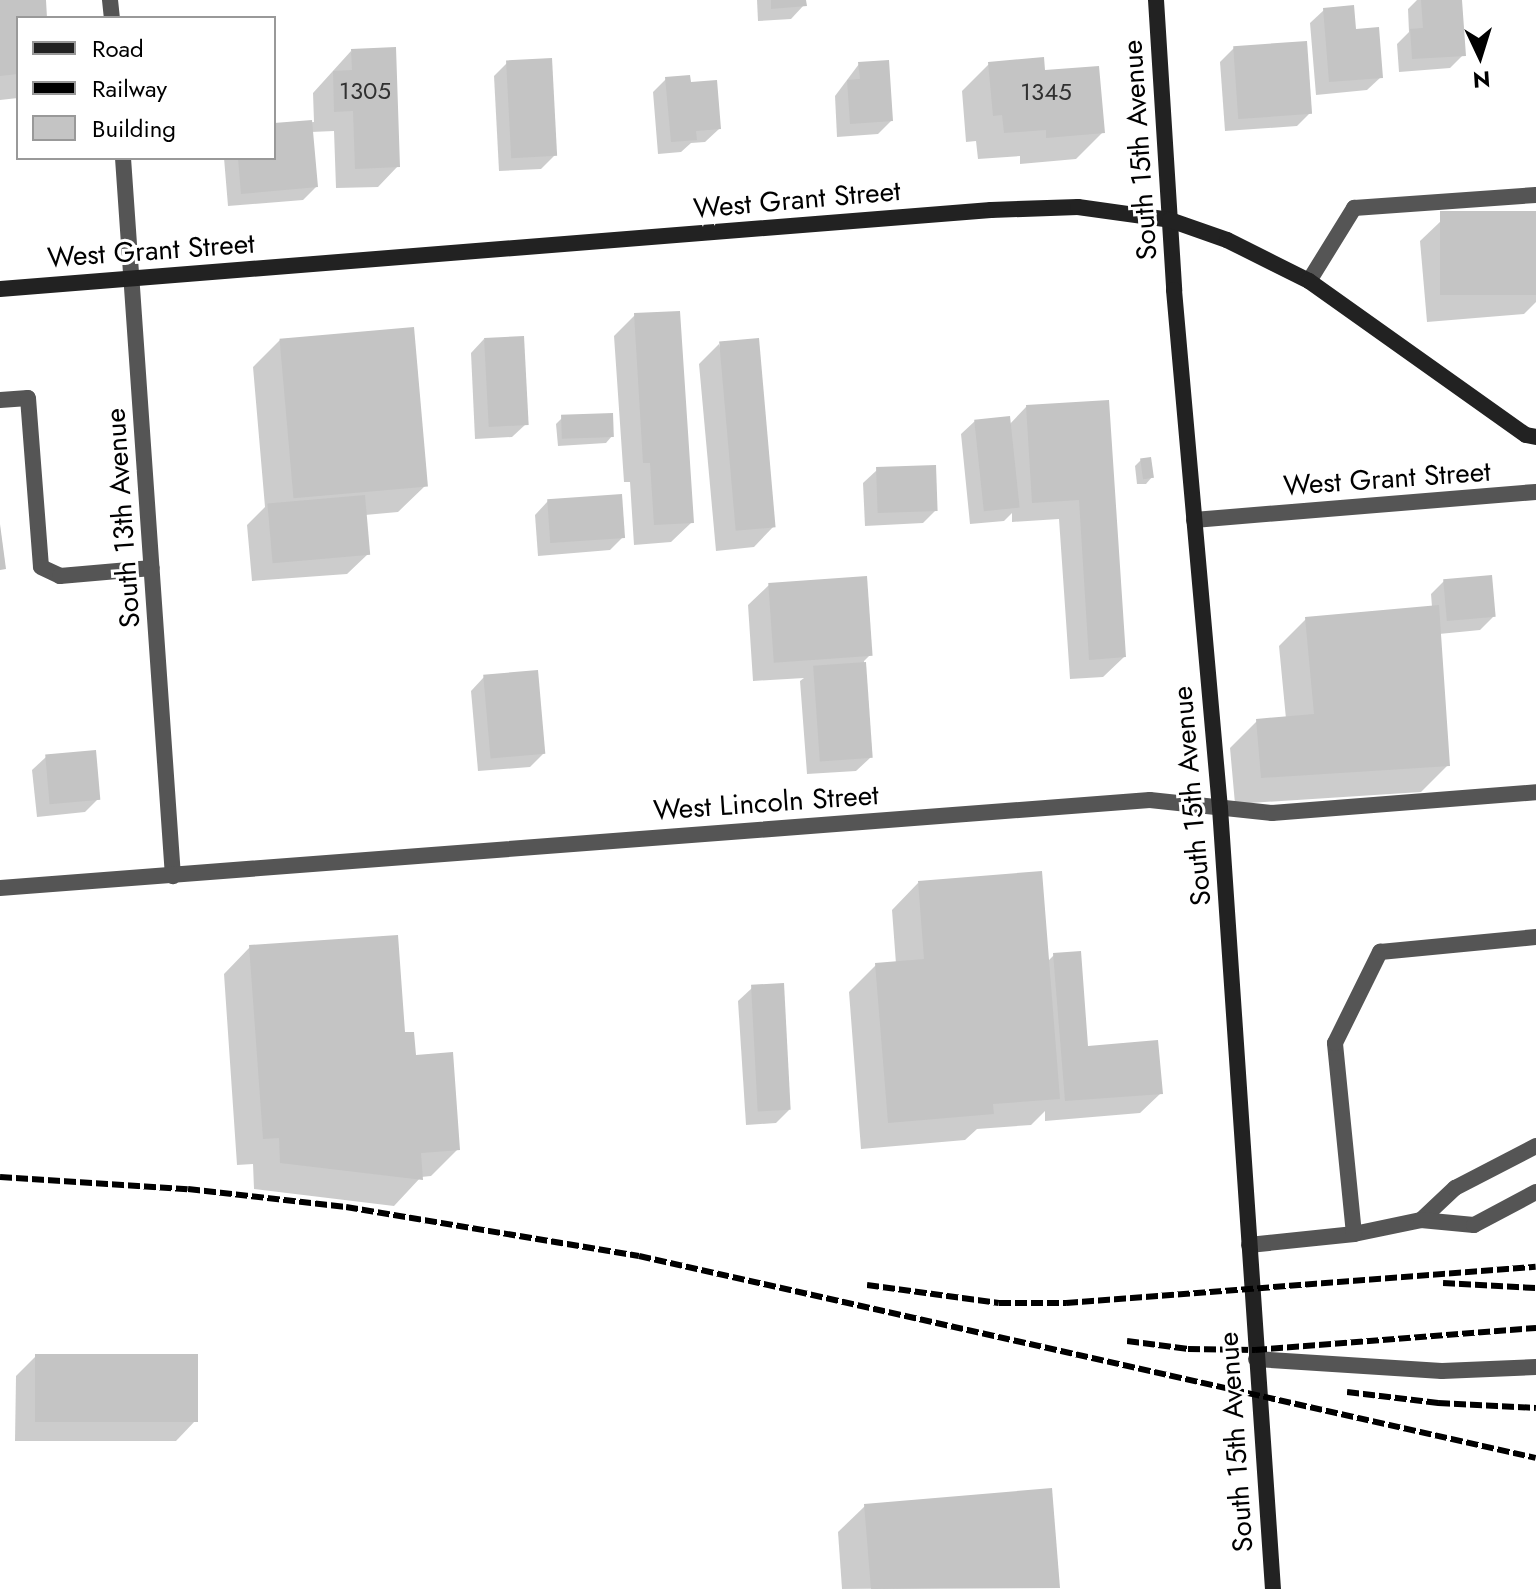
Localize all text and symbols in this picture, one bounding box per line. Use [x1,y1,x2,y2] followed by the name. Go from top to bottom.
[16,16,276,160] legend
[1440,16,1520,96] north arrow
[92,31,144,66] text: Road
[1116,39,1164,261] street label: South 15th Avenue
[1472,63,1492,97] text: N
[92,71,167,106] text: Railway
[339,77,391,105] house number: 1305
[1020,78,1072,106] house number: 1345
[92,111,176,146] text: Building
[692,174,902,226] street label: West Grant Street
[46,227,256,275] street label: West Grant Street
[99,407,147,629] street label: South 13th Avenue
[1282,455,1492,503] street label: West Grant Street
[1166,685,1218,907] street label: South 15th Avenue
[652,778,880,828] street label: West Lincoln Street
[1212,1331,1260,1553] street label: South 15th Avenue

